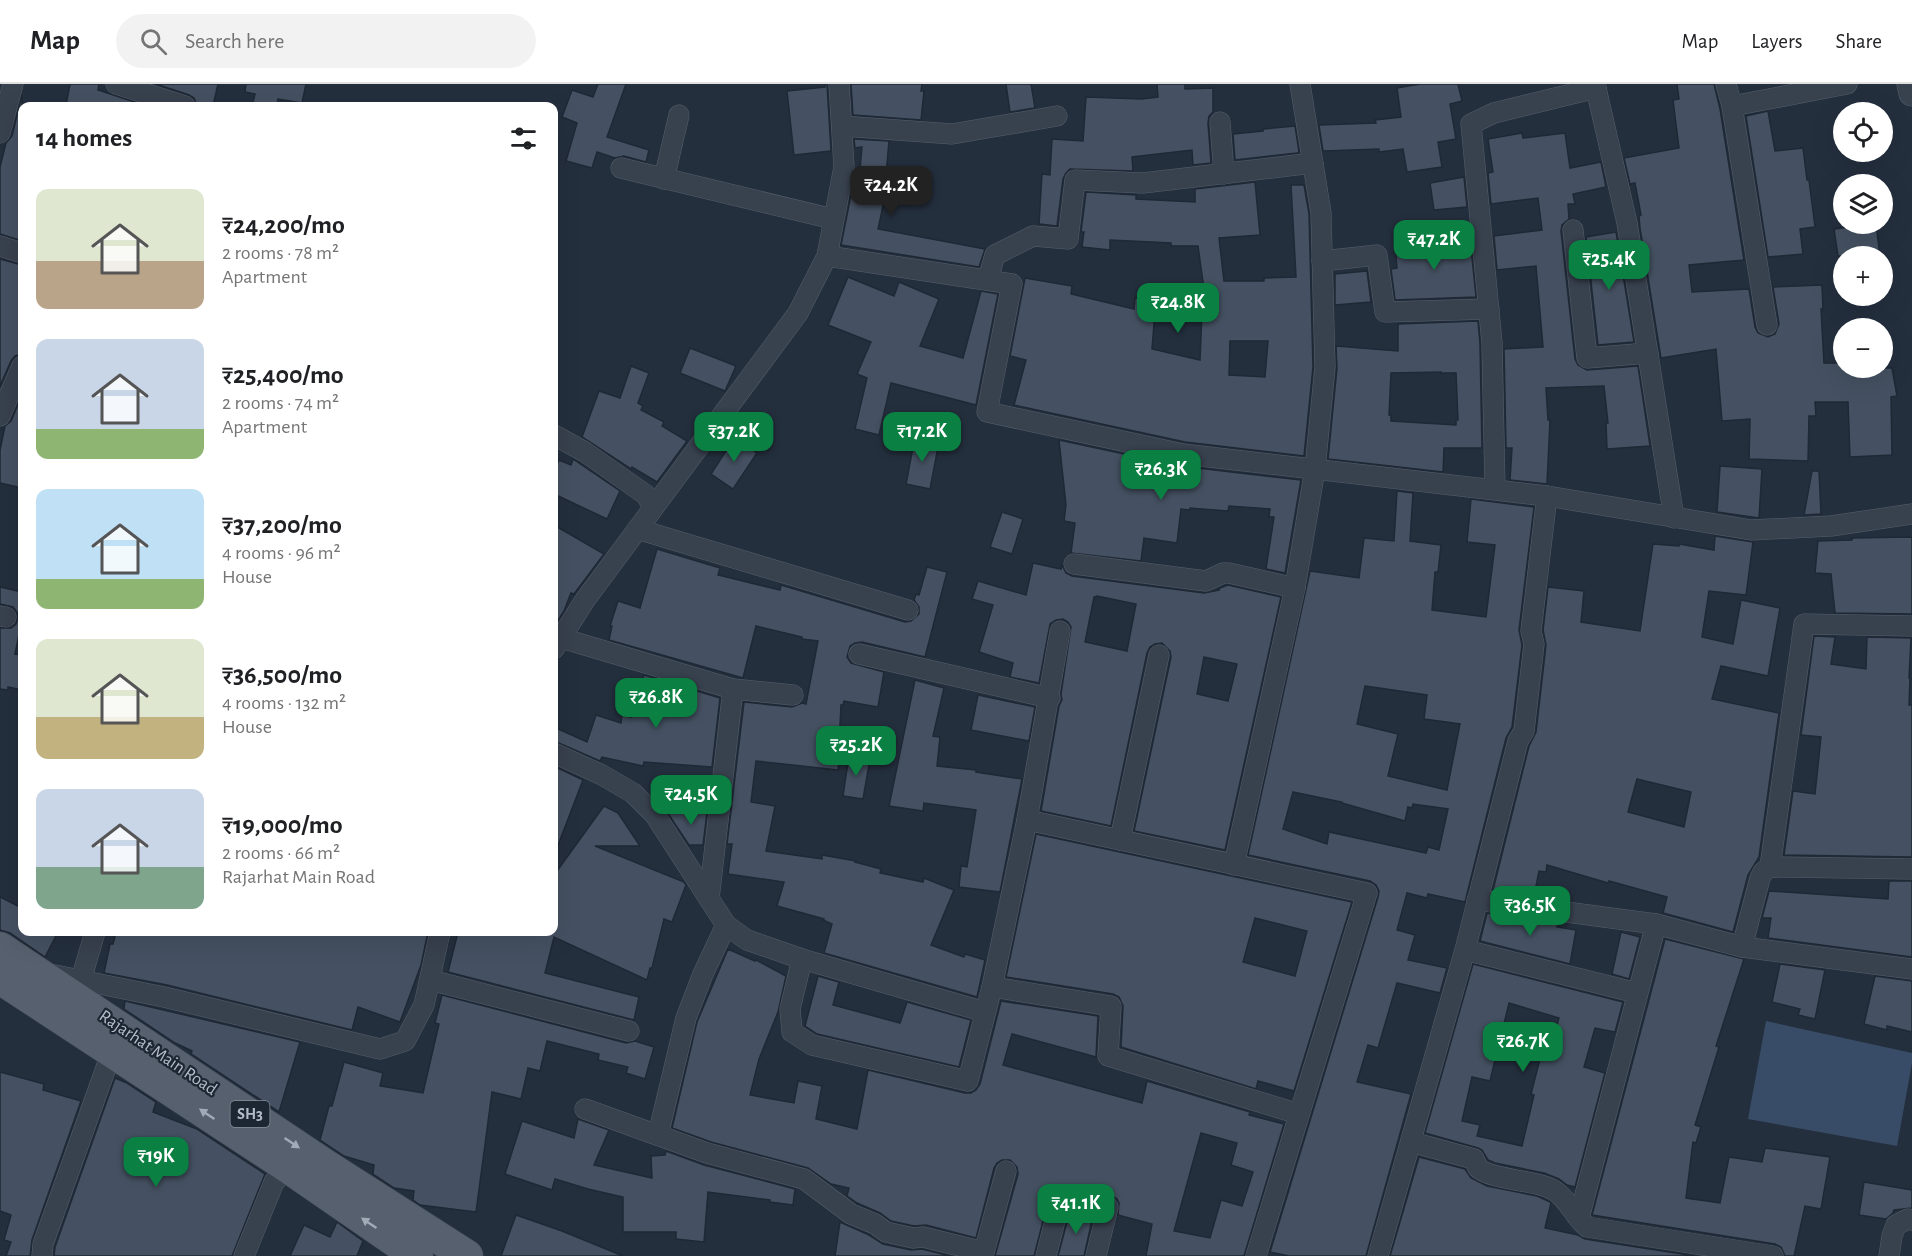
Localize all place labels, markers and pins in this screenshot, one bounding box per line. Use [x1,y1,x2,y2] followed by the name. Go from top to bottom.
[842,166,940,217] pin: ₹24.2K
[1385,220,1483,271] pin: ₹47.2K
[1560,240,1658,291] pin: ₹25.4K
[1129,283,1227,334] pin: ₹24.8K
[685,412,783,463] pin: ₹37.2K
[873,412,971,463] pin: ₹17.2K
[1112,450,1210,501] pin: ₹26.3K
[607,678,705,729] pin: ₹26.8K
[807,726,905,777] pin: ₹25.2K
[642,775,740,826] pin: ₹24.5K
[1481,886,1579,937] pin: ₹36.5K
[1474,1022,1572,1073] pin: ₹26.7K
[120,1137,192,1188] pin: ₹19K
[1027,1184,1125,1235] pin: ₹41.1K

